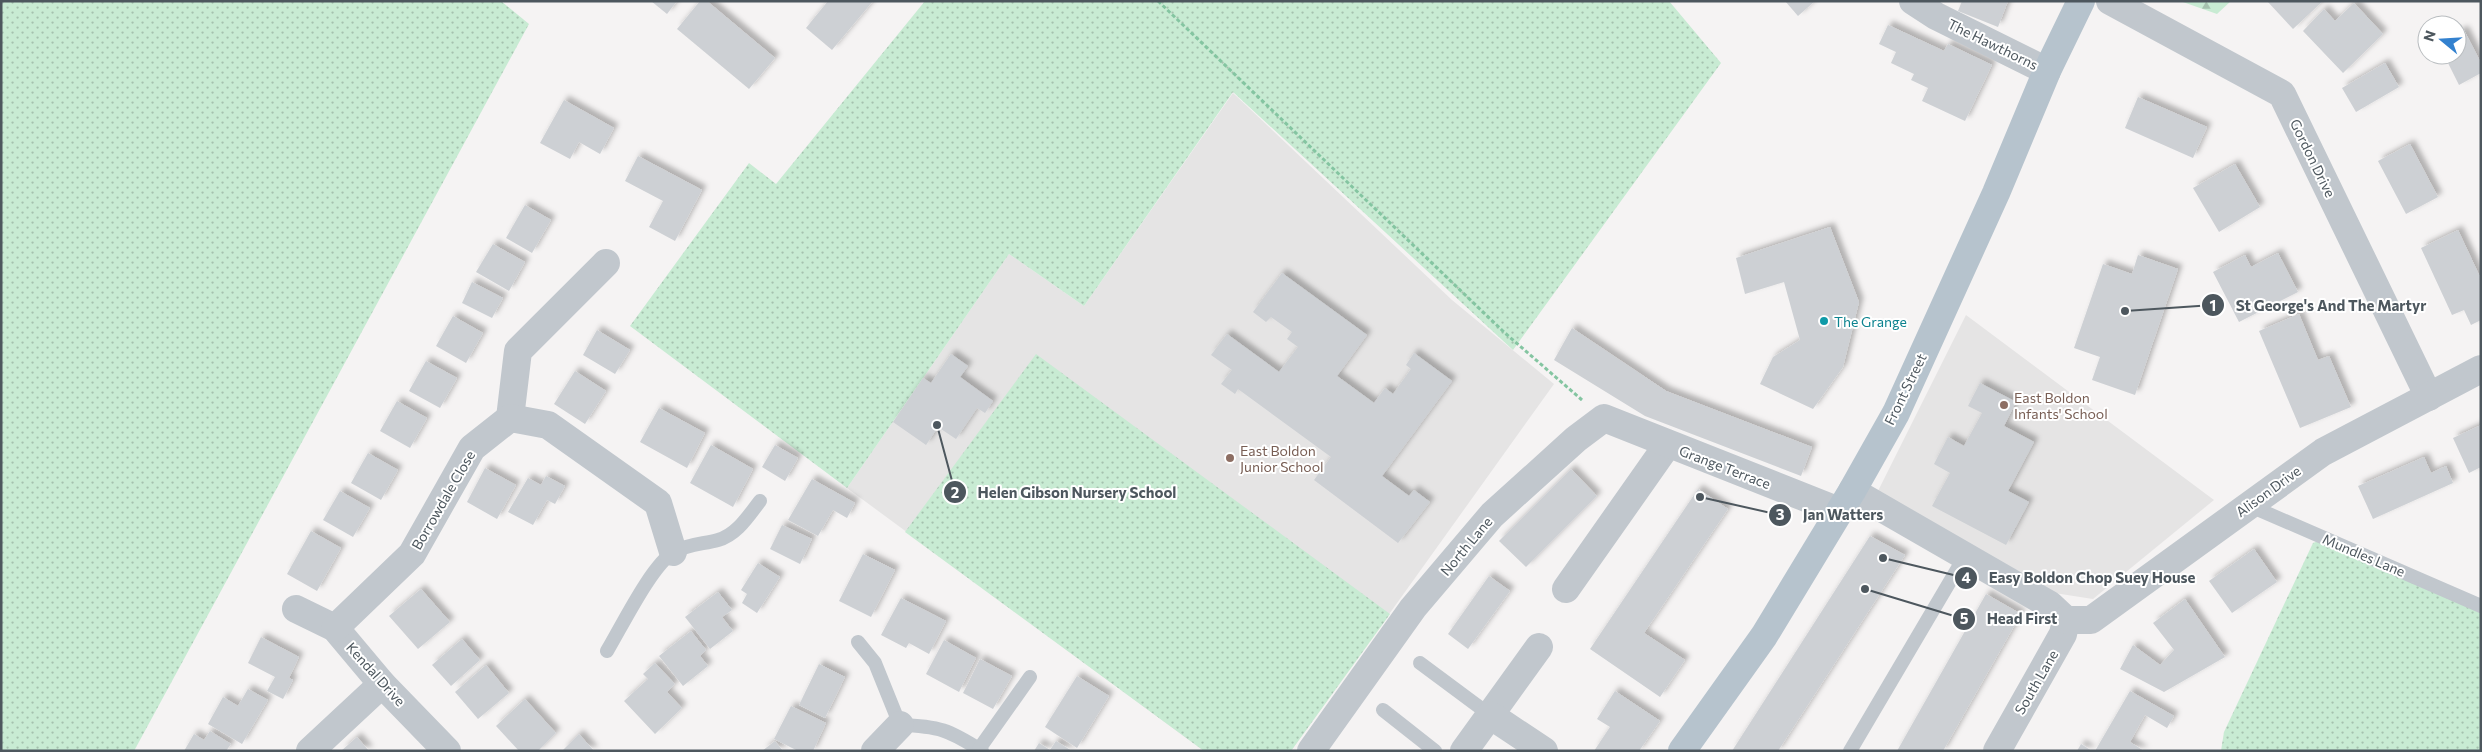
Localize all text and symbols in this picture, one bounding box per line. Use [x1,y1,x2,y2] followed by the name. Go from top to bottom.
[1945,15,2041,73] street label: The Hawthorns
[2417,15,2467,65] north arrow
[2419,28,2439,43] text: N
[2287,116,2339,200] street label: Gordon Drive
[2201,290,2436,320] callout: St George's And The Martyr
[2210,296,2216,314] text: 1
[2236,296,2426,314] text: St George's And The Martyr
[1834,313,1907,330] place label: The Grange
[1818,315,1830,327] marker: The Grange
[1880,350,1930,428] street label: Front Street
[2014,389,2108,422] place label: East Boldon Infants' School
[1998,399,2010,411] marker: East Boldon Infants' School
[1240,442,1324,475] place label: East Boldon Junior School
[1677,442,1773,492] street label: Grange Terrace
[408,447,478,553] street label: Borrowdale Close
[1224,452,1236,464] marker: East Boldon Junior School
[2232,462,2304,520] street label: Alison Drive
[943,477,1187,507] callout: Helen Gibson Nursery School
[951,483,959,501] text: 2
[978,483,1176,501] text: Helen Gibson Nursery School
[1768,500,1893,530] callout: Jan Watters
[1776,505,1785,523] text: 3
[1803,505,1883,523] text: Jan Watters
[1436,513,1496,579] street label: North Lane
[2320,530,2408,580] street label: Mundles Lane
[1953,563,2205,593] callout: Easy Boldon Chop Suey House
[1961,568,1971,586] text: 4
[1989,568,2195,586] text: Easy Boldon Chop Suey House
[1952,604,2068,634] callout: Head First
[1960,609,1969,627] text: 5
[1987,609,2057,627] text: Head First
[343,639,409,709] street label: Kendal Drive
[2011,647,2061,717] street label: South Lane

